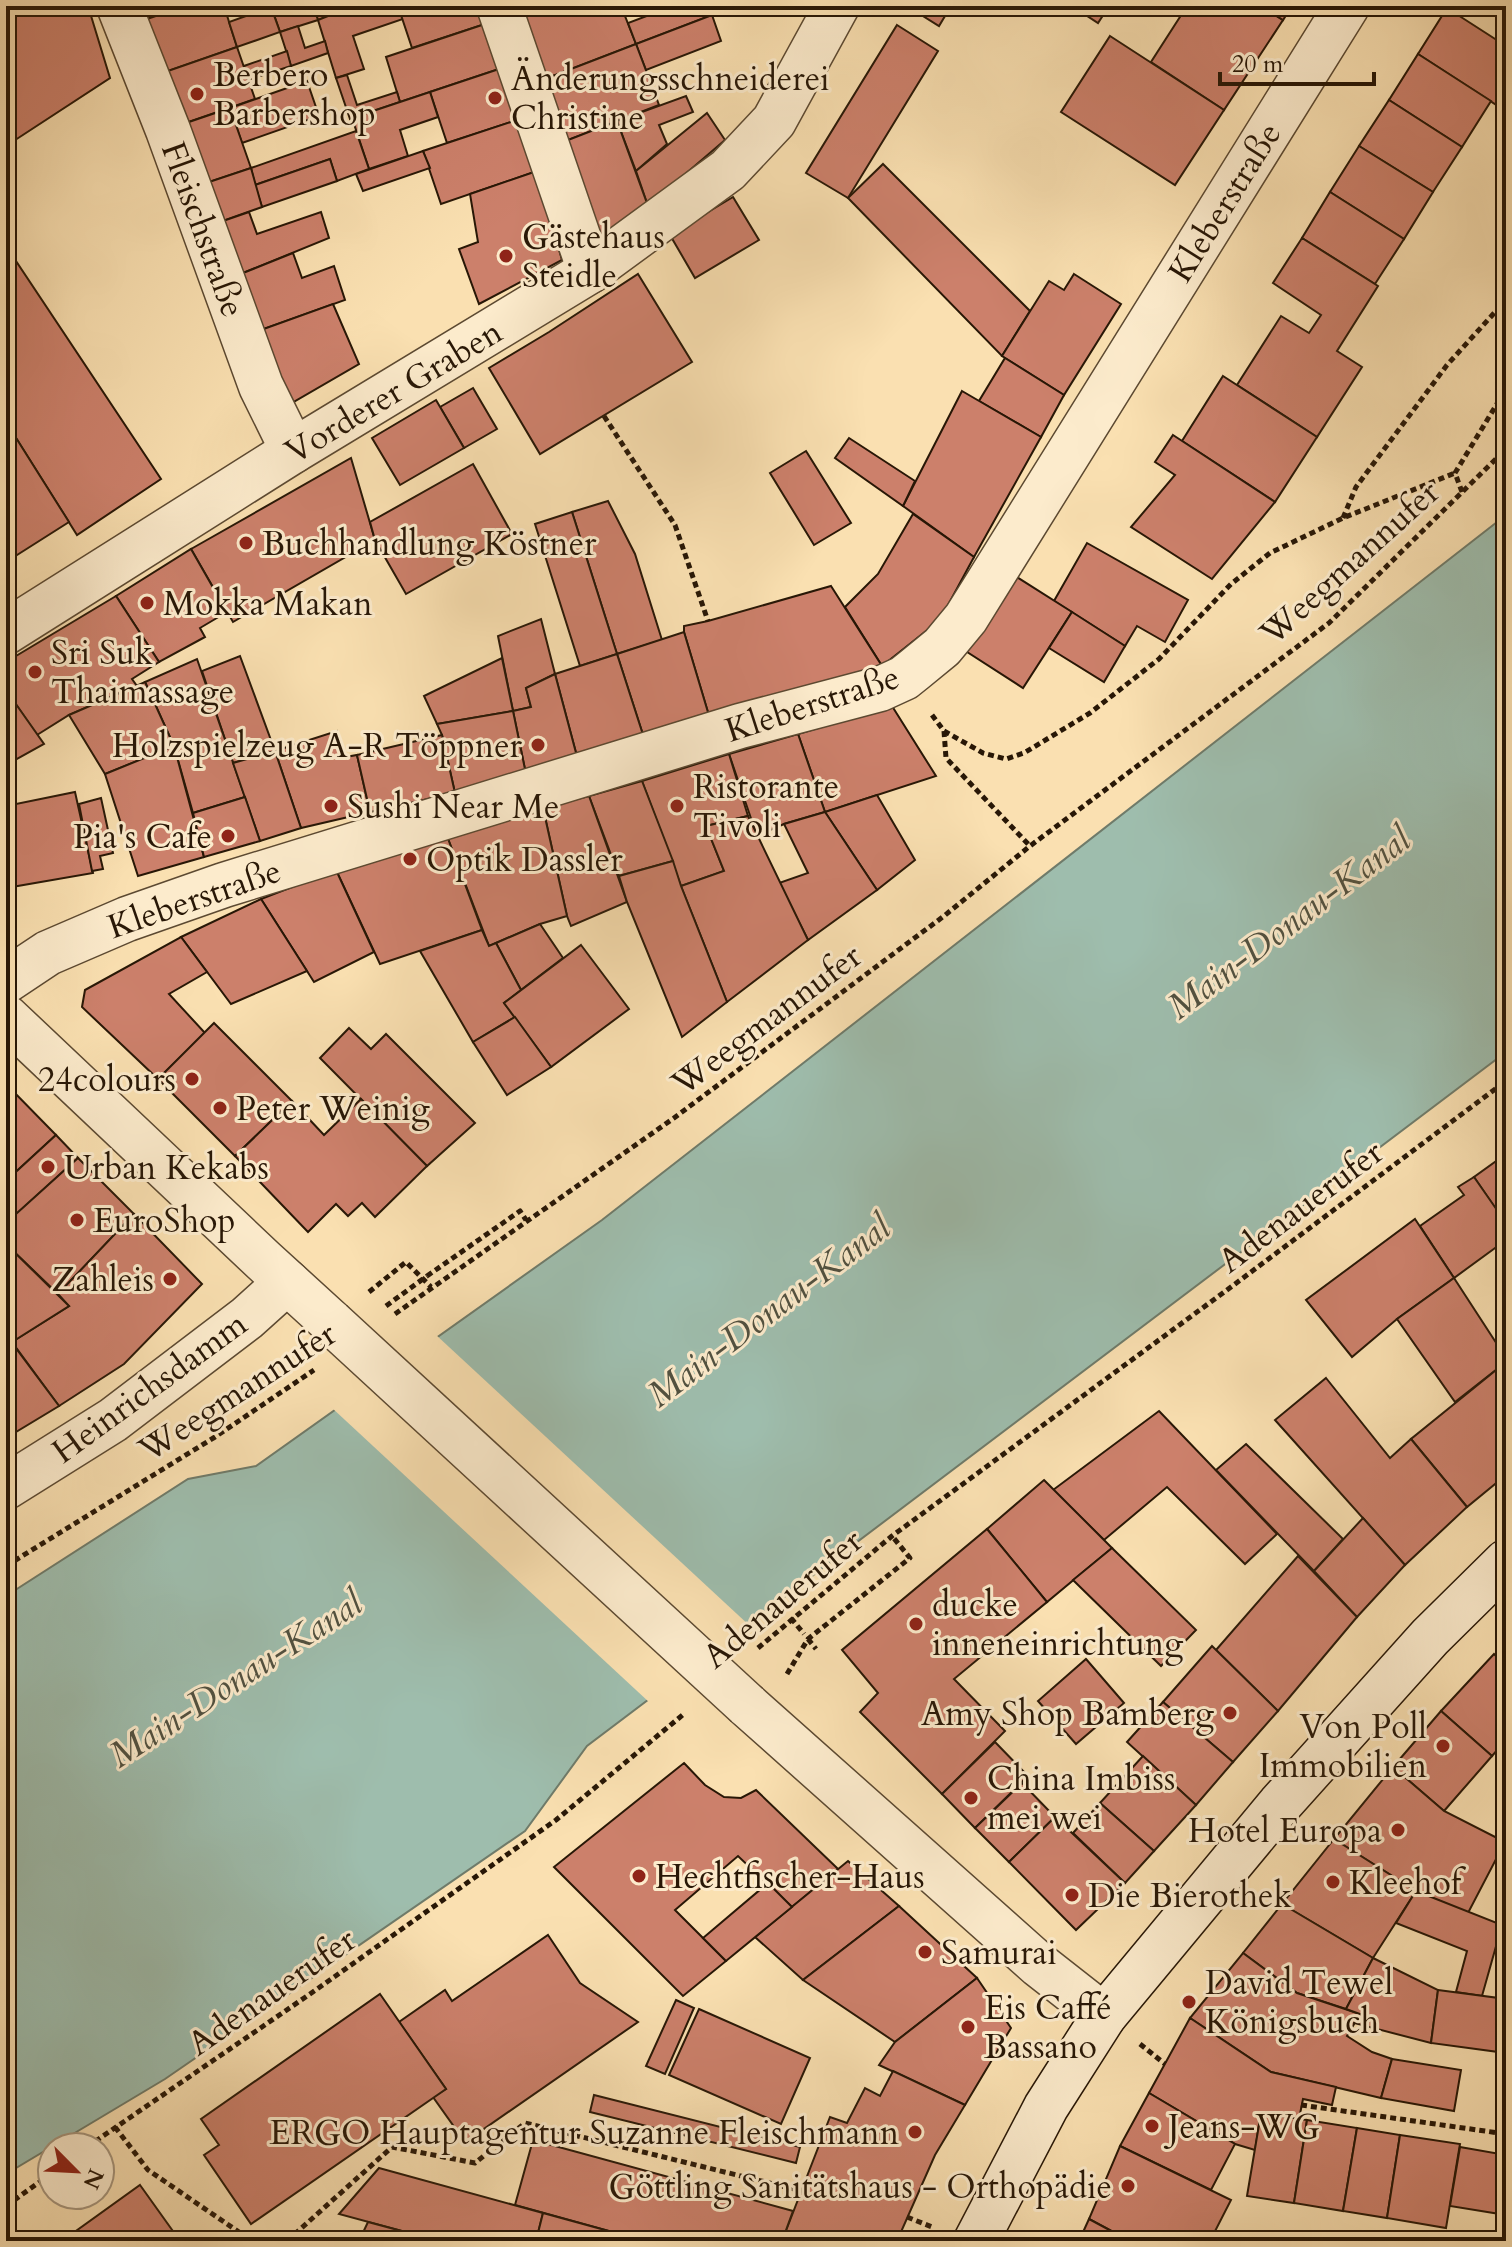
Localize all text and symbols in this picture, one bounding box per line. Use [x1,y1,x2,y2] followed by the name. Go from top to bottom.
[1220,36,1374,86] scale bar
[1232,48,1284,81] text: 20 m
[213,52,376,137] place label: Berbero Barbershop
[511,56,830,141] place label: Änderungsschneiderei Christine
[188,85,206,103] marker: Berbero Barbershop
[486,89,504,107] marker: Änderungsschneiderei Christine
[1158,114,1292,291] street label: Kleberstraße
[150,135,256,323] street label: Fleischstraße
[522,214,665,299] place label: Gästehaus Steidle
[497,247,515,265] marker: Gästehaus Steidle
[276,309,511,475] street label: Vorderer Graben
[1249,469,1450,656] street label: Weegmannufer
[262,521,597,567] place label: Buchhandlung Köstner
[237,534,255,552] marker: Buchhandlung Köstner
[163,581,373,627] place label: Mokka Makan
[138,594,156,612] marker: Mokka Makan
[51,630,234,715] place label: Sri Suk Thaimassage
[719,654,905,754] street label: Kleberstraße
[26,663,44,681] marker: Sri Suk Thaimassage
[112,723,523,769] place label: Holzspielzeug A-R Töppner
[529,736,547,754] marker: Holzspielzeug A-R Töppner
[693,764,839,849] place label: Ristorante Tivoli
[347,784,560,830] place label: Sushi Near Me
[322,797,340,815] marker: Sushi Near Me
[668,797,686,815] marker: Ristorante Tivoli
[73,814,212,860] place label: Pia's Cafe
[1157,815,1422,1031] water label: Main-Donau-Kanal
[219,827,237,845] marker: Pia's Cafe
[426,837,623,883] place label: Optik Dassler
[102,848,287,950] street label: Kleberstraße
[401,850,419,868] marker: Optik Dassler
[662,933,871,1107] street label: Weegmannufer
[38,1057,176,1103] place label: 24colours
[183,1070,201,1088] marker: 24colours
[236,1086,430,1132] place label: Peter Weinig
[211,1099,229,1117] marker: Peter Weinig
[1209,1129,1393,1284] street label: Adenauerufer
[64,1145,269,1191] place label: Urban Kekabs
[39,1158,57,1176] marker: Urban Kekabs
[93,1198,236,1244] place label: EuroShop
[637,1203,902,1419] water label: Main-Donau-Kanal
[68,1211,86,1229] marker: EuroShop
[51,1257,154,1303] place label: Zahleis
[161,1270,179,1288] marker: Zahleis
[43,1301,257,1474] street label: Heinrichsdamm
[129,1311,346,1473] street label: Weegmannufer
[693,1518,873,1679] street label: Adenauerufer
[99,1578,373,1780] water label: Main-Donau-Kanal
[932,1582,1183,1667] place label: ducke inneneinrichtung
[907,1615,925,1633] marker: ducke inneneinrichtung
[921,1691,1214,1737] place label: Amy Shop Bamberg
[1221,1704,1239,1722] marker: Amy Shop Bamberg
[1259,1704,1427,1789] place label: Von Poll Immobilien
[1434,1737,1452,1755] marker: Von Poll Immobilien
[987,1756,1175,1841] place label: China Imbiss mei wei
[962,1789,980,1807] marker: China Imbiss mei wei
[1188,1808,1382,1854] place label: Hotel Europa
[1389,1821,1407,1839] marker: Hotel Europa
[655,1854,925,1900] place label: Hechtfischer-Haus
[1349,1860,1467,1906] place label: Kleehof
[630,1867,648,1885] marker: Hechtfischer-Haus
[1088,1873,1292,1919] place label: Die Bierothek
[1324,1873,1342,1891] marker: Kleehof
[1063,1886,1081,1904] marker: Die Bierothek
[178,1917,365,2067] street label: Adenauerufer
[941,1930,1057,1976] place label: Samurai
[916,1943,934,1961] marker: Samurai
[1205,1960,1393,2045] place label: David Tewel Königsbuch
[984,1985,1112,2070] place label: Eis Caffé Bassano
[1180,1993,1198,2011] marker: David Tewel Königsbuch
[959,2018,977,2036] marker: Eis Caffé Bassano
[1163,2104,1320,2150] place label: Jeans-WG
[270,2110,899,2156] place label: ERGO Hauptagentur Suzanne Fleischmann
[1143,2117,1161,2135] marker: Jeans-WG
[906,2123,924,2141] marker: ERGO Hauptagentur Suzanne Fleischmann
[36,2131,116,2211] north arrow
[76,2164,111,2194] text: N
[609,2164,1112,2210] place label: Göttling Sanitätshaus - Orthopädie
[1119,2177,1137,2195] marker: Göttling Sanitätshaus - Orthopädie

